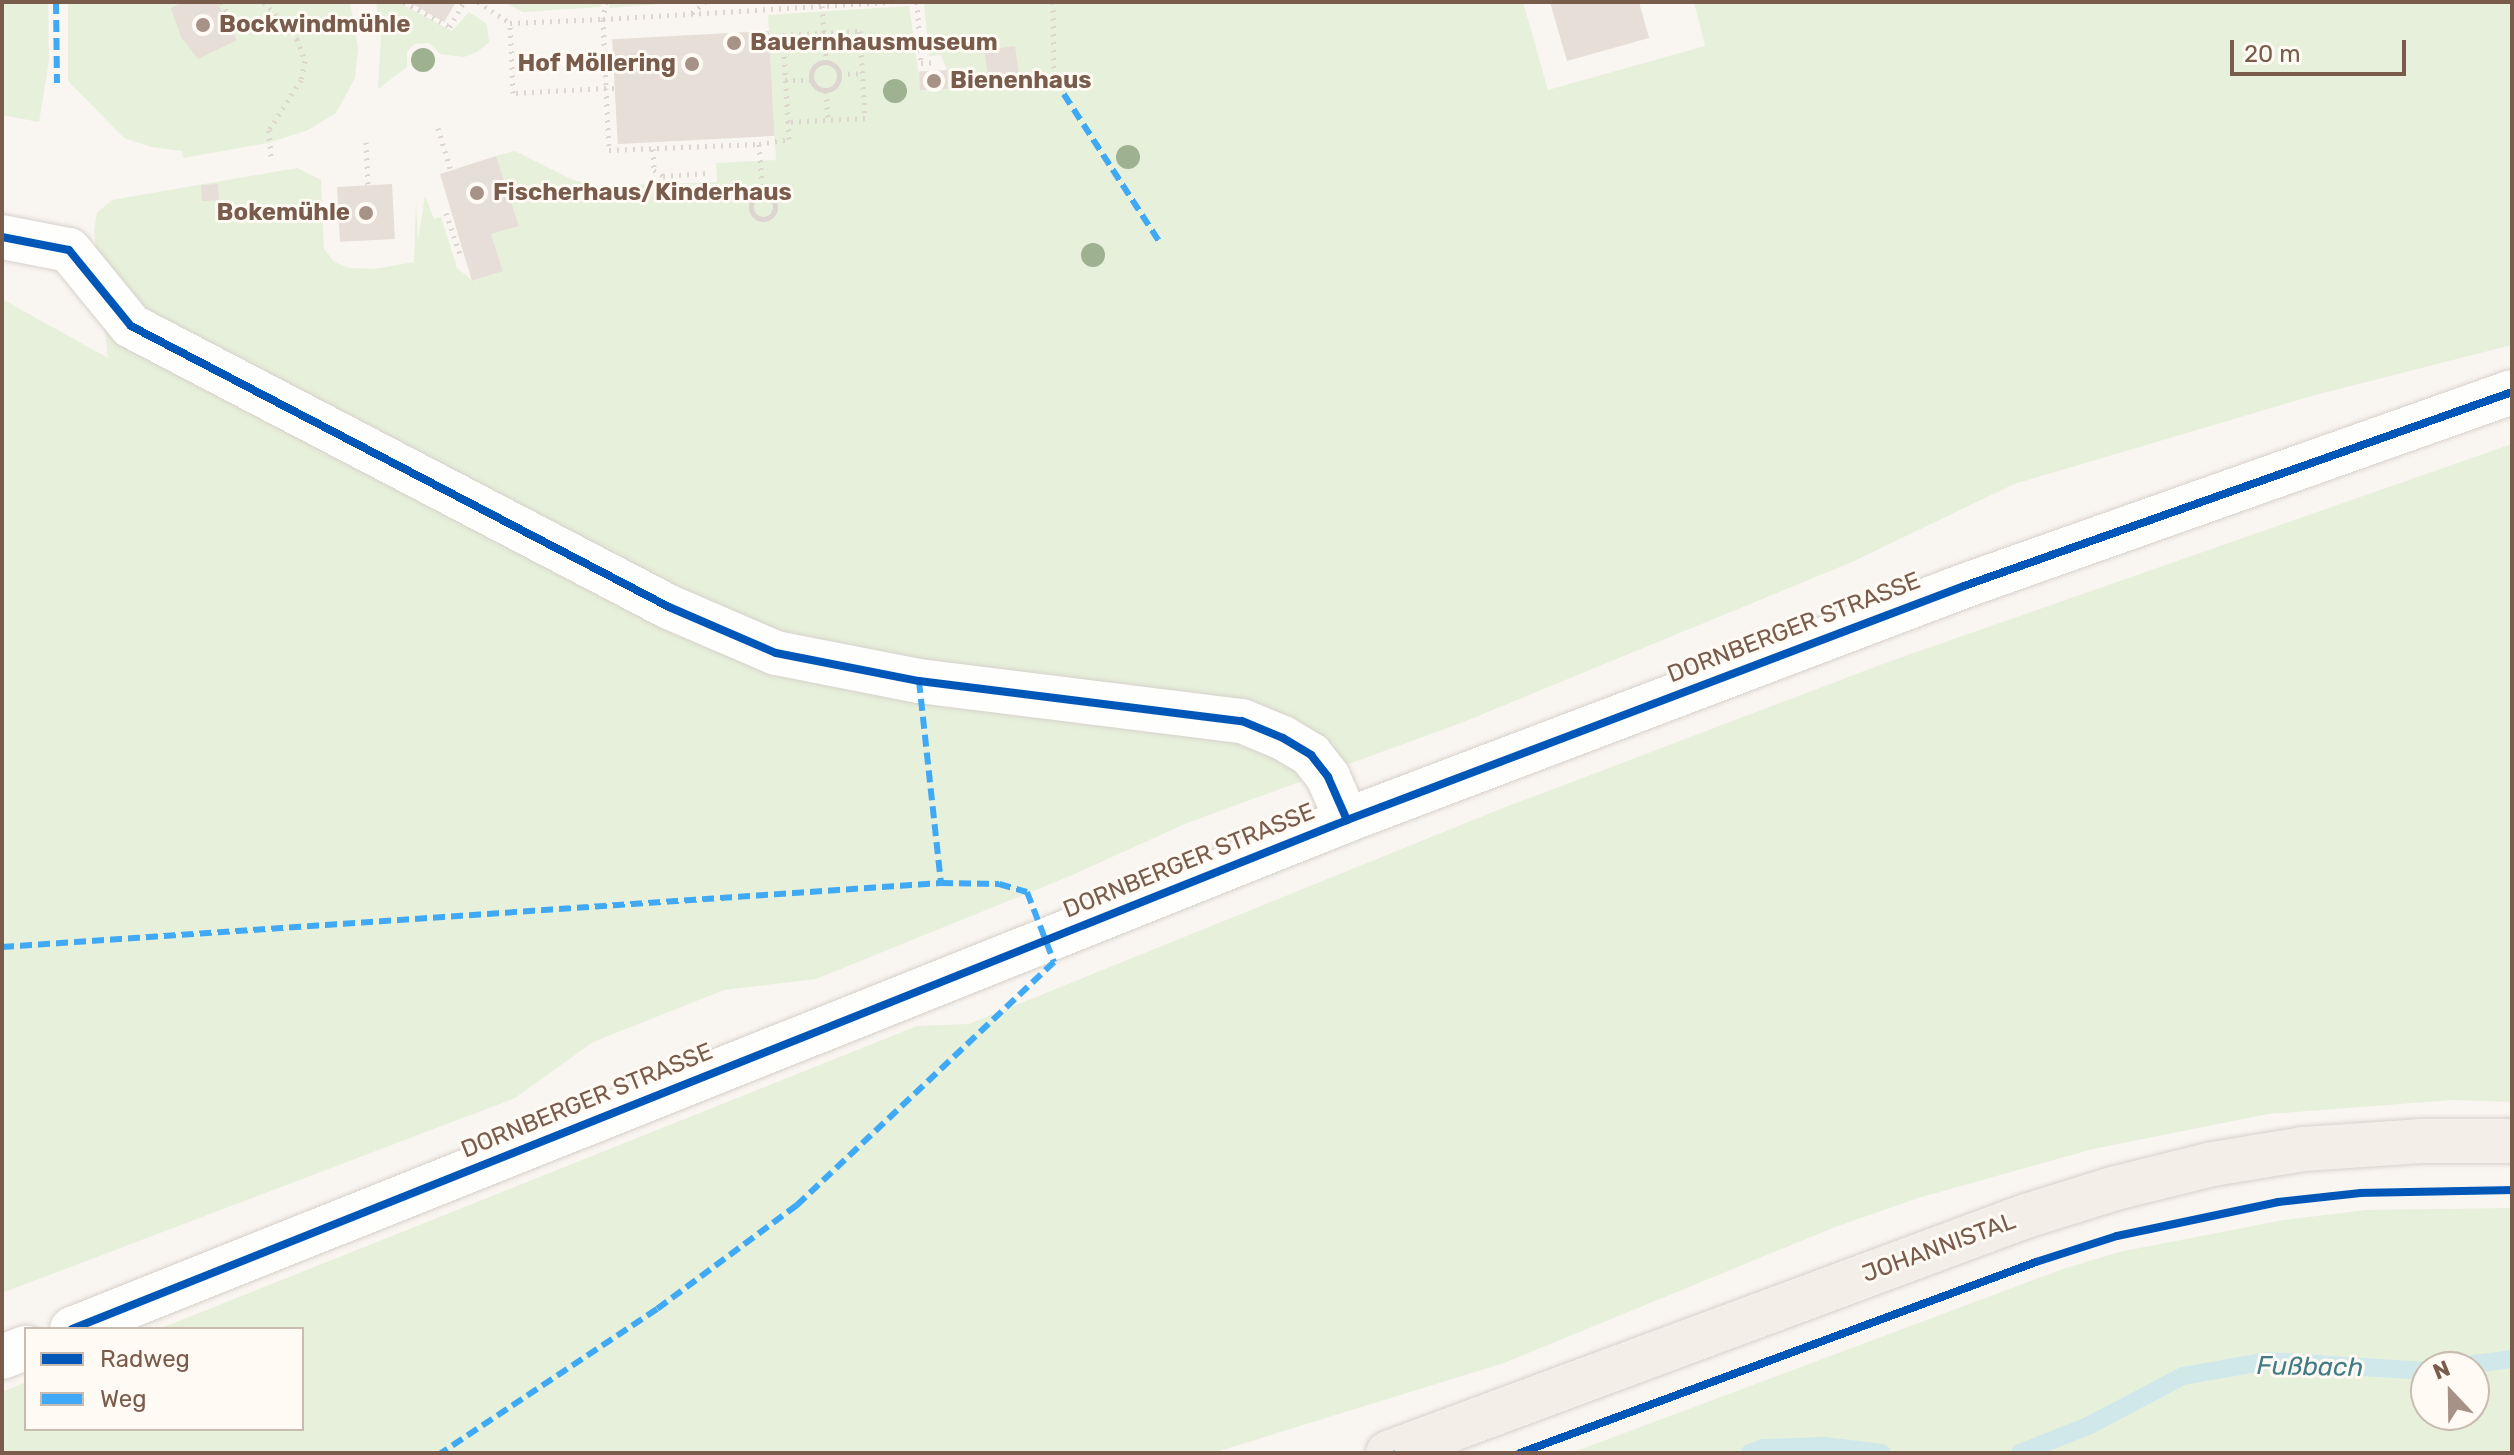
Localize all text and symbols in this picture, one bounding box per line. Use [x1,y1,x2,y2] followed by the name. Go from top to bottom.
[219,11,410,39] place label: Bockwindmühle
[194,16,212,34] marker: Bockwindmühle
[2234,24,2410,74] scale bar
[750,29,998,57] place label: Bauernhausmuseum
[725,34,743,52] marker: Bauernhausmuseum
[2244,40,2301,68] text: 20 m
[517,50,676,78] place label: Hof Möllering
[683,55,701,73] marker: Hof Möllering
[950,67,1092,95] place label: Bienenhaus
[925,72,943,90] marker: Bienenhaus
[493,179,792,207] place label: Fischerhaus/Kinderhaus
[468,184,486,202] marker: Fischerhaus/Kinderhaus
[217,199,350,227] place label: Bokemühle
[357,204,375,222] marker: Bokemühle
[1663,566,1925,690] street label: DORNBERGER STRASSE
[1059,797,1319,925] street label: DORNBERGER STRASSE
[457,1037,717,1165] street label: DORNBERGER STRASSE
[1858,1207,2020,1289] street label: JOHANNISTAL
[24,1327,304,1431] legend
[100,1345,190,1373] text: Radweg
[2256,1350,2364,1384] water label: Fußbach
[2410,1351,2490,1431] north arrow
[2429,1355,2454,1386] text: N
[100,1385,147,1413] text: Weg

